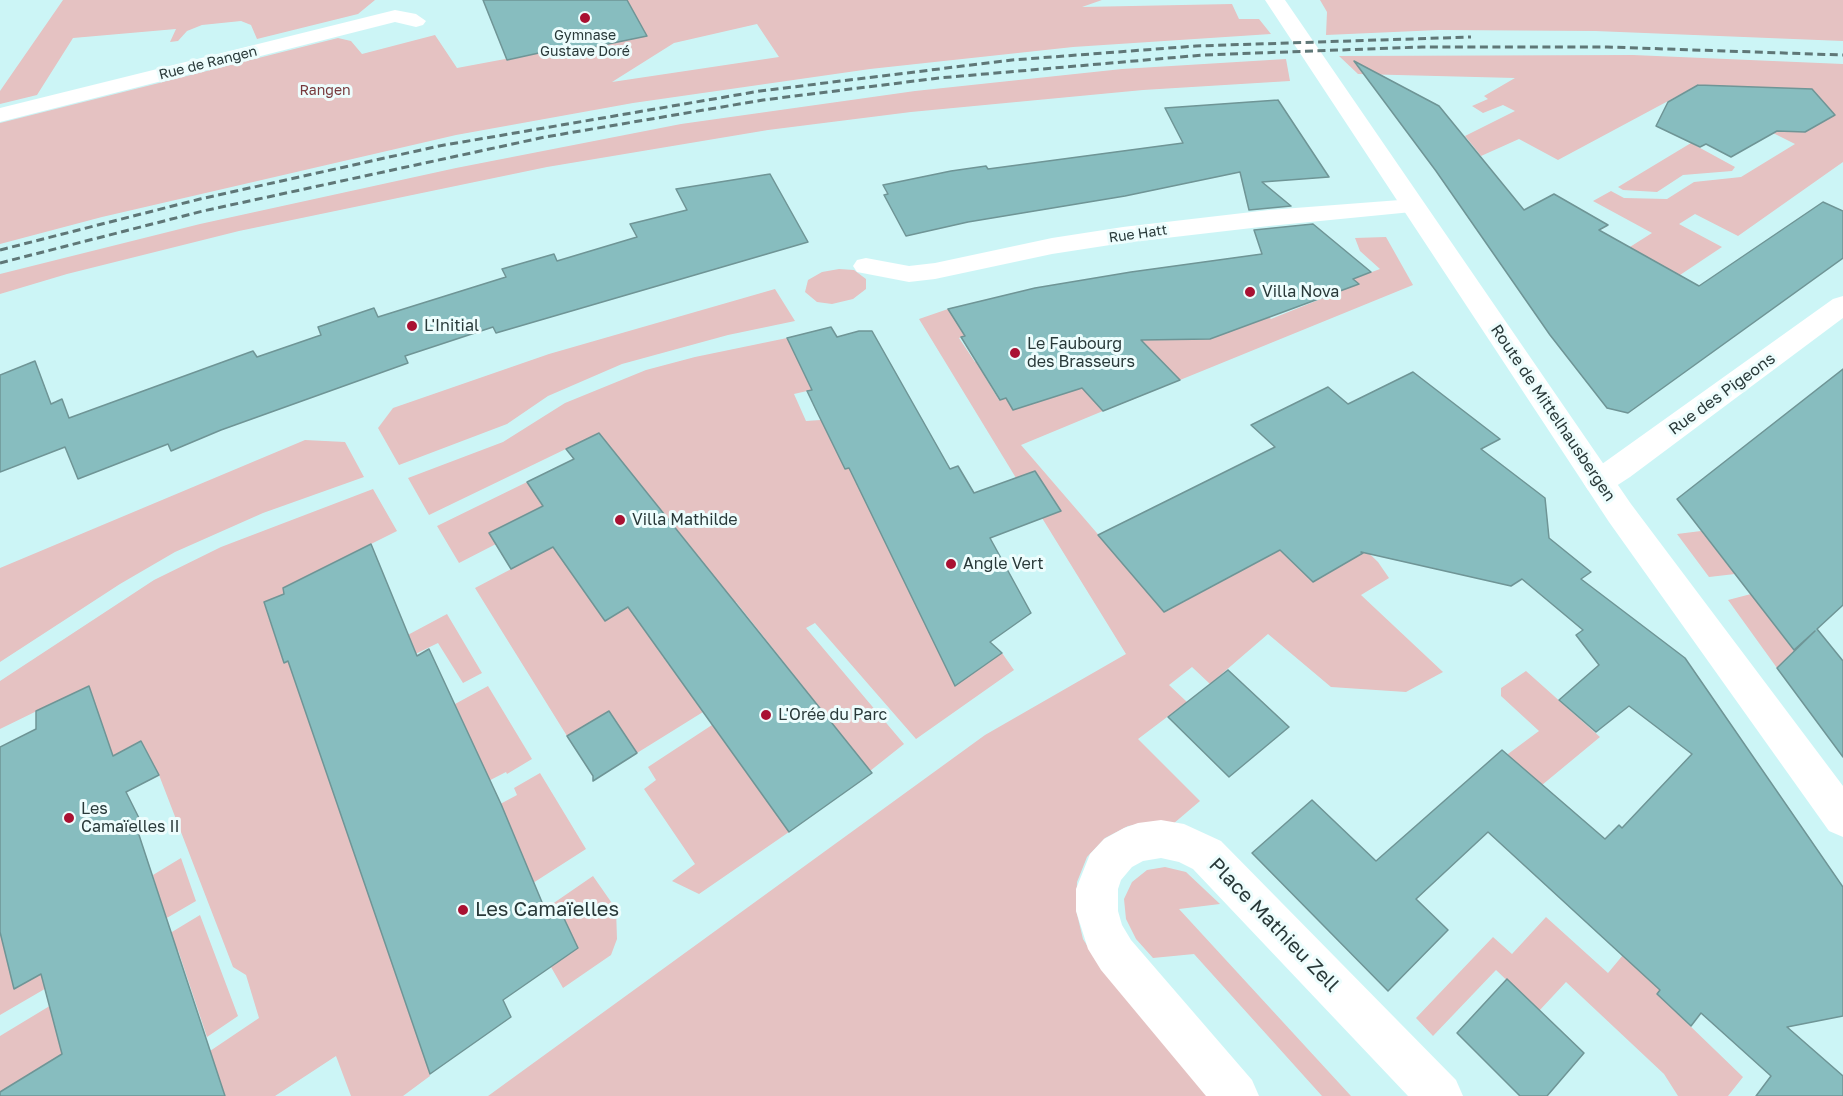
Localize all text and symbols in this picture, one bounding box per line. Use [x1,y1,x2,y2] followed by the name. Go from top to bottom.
[578,11,592,25] marker: Gymnase Gustave Doré
[540,28,630,60] place label: Gymnase Gustave Doré
[157,43,259,83] street label: Rue de Rangen
[299,83,351,99] park label: Rangen
[1108,222,1168,246] street label: Rue Hatt
[1262,282,1339,302] place label: Villa Nova
[1243,285,1257,299] marker: Villa Nova
[424,316,479,336] place label: L'Initial
[405,319,419,333] marker: L'Initial
[1487,321,1619,505] street label: Route de Mittelhausbergen
[1027,334,1135,372] place label: Le Faubourg des Brasseurs
[1008,346,1022,360] marker: Le Faubourg des Brasseurs
[1665,349,1779,439] street label: Rue des Pigeons
[632,510,738,530] place label: Villa Mathilde
[613,513,627,527] marker: Villa Mathilde
[963,554,1044,574] place label: Angle Vert
[944,557,958,571] marker: Angle Vert
[778,705,887,725] place label: L'Orée du Parc
[759,708,773,722] marker: L'Orée du Parc
[81,799,180,837] place label: Les Camaïelles II
[62,811,76,825] marker: Les Camaïelles II
[1204,853,1344,997] street label: Place Mathieu Zell
[475,898,619,922] place label: Les Camaïelles
[456,903,470,917] marker: Les Camaïelles

